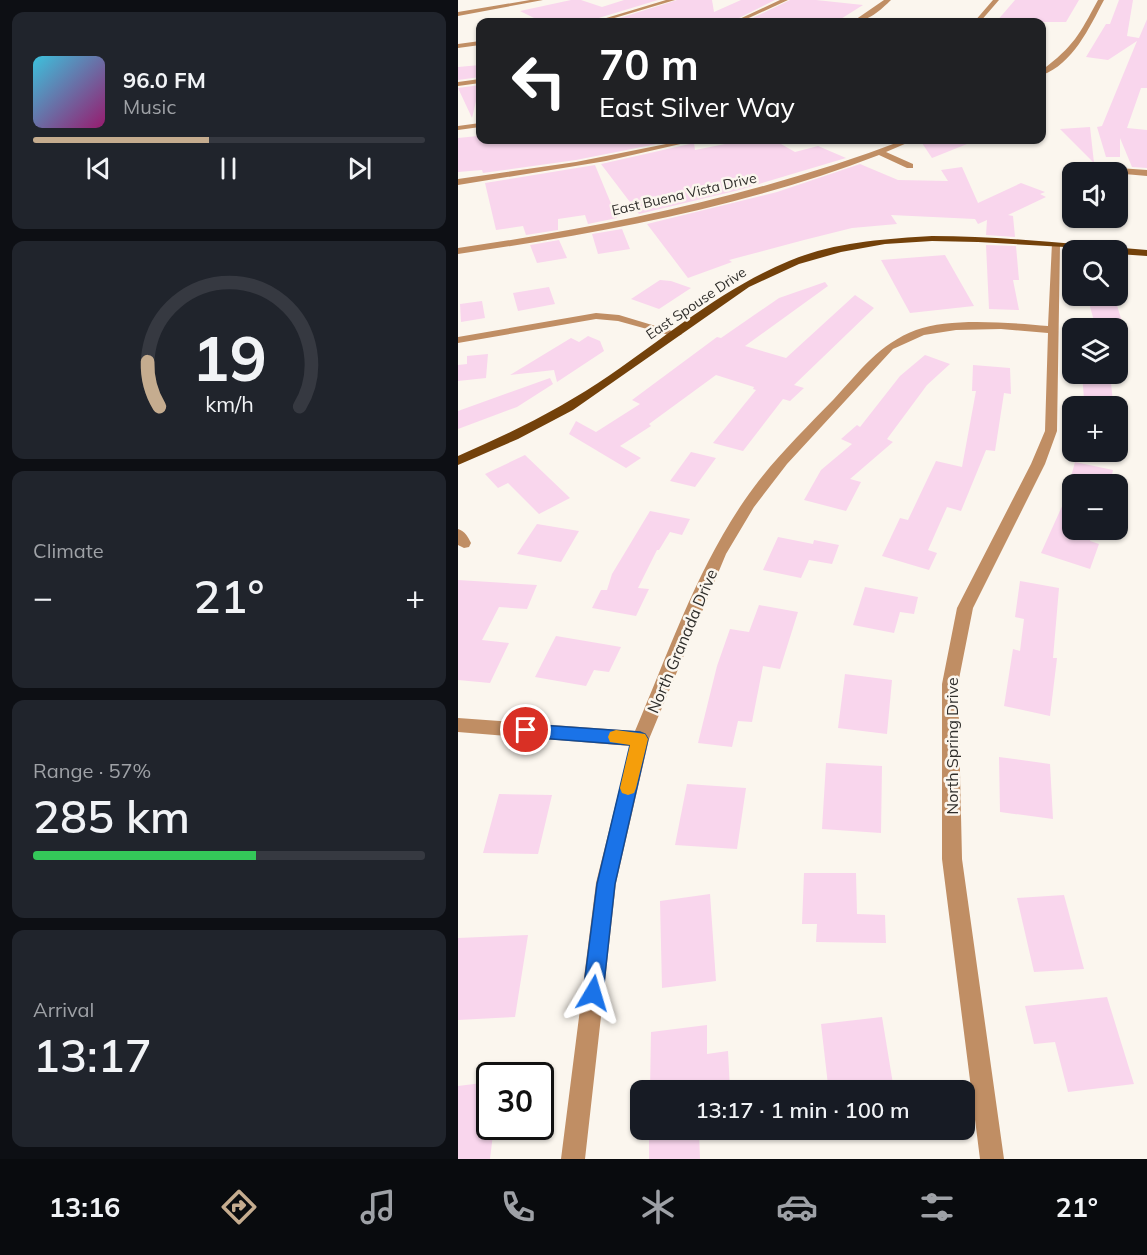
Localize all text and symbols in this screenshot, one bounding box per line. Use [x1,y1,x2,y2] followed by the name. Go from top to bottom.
[599,38,699,91] text: 70 m
[500,42,578,120] icon: left
[123,66,206,94] text: 96.0 FM
[599,90,795,124] text: East Silver Way
[123,94,176,119] text: Music
[82,152,115,185] icon: previous
[212,152,245,185] icon: pause
[343,152,376,185] icon: next
[1062,162,1128,540] map controls
[1062,162,1128,228] button: sound
[610,169,758,219] street label: East Buena Vista Drive
[1062,240,1128,306] button: search
[642,263,750,343] street label: East Spouse Drive
[192,318,266,397] text: 19
[1062,318,1128,384] button: layers
[205,391,253,418] text: km/h
[1062,396,1128,462] button: +
[1062,474,1128,540] button: −
[33,538,104,563] text: Climate
[643,566,721,716] street label: North Granada Drive
[194,568,264,624] text: 21°
[33,576,53,617] text: −
[405,576,425,617] text: +
[942,677,962,815] street label: North Spring Drive
[500,704,551,755] pin
[509,713,542,746] icon: arrive
[33,758,151,783] text: Range · 57%
[33,788,190,844] text: 285 km
[561,961,625,1025] position arrow
[33,997,94,1022] text: Arrival
[33,1027,152,1083] text: 13:17
[476,1062,554,1140] speed limit sign: 30
[695,1096,910,1124] text: 13:17 · 1 min · 100 m
[218,1186,260,1228] icon: directions
[357,1186,399,1228] icon: music
[497,1186,539,1228] icon: phone
[637,1186,679,1228] icon: climate
[776,1186,818,1228] icon: car
[916,1186,958,1228] icon: filters
[49,1190,120,1224] text: 13:16
[1055,1190,1098,1224] text: 21°

